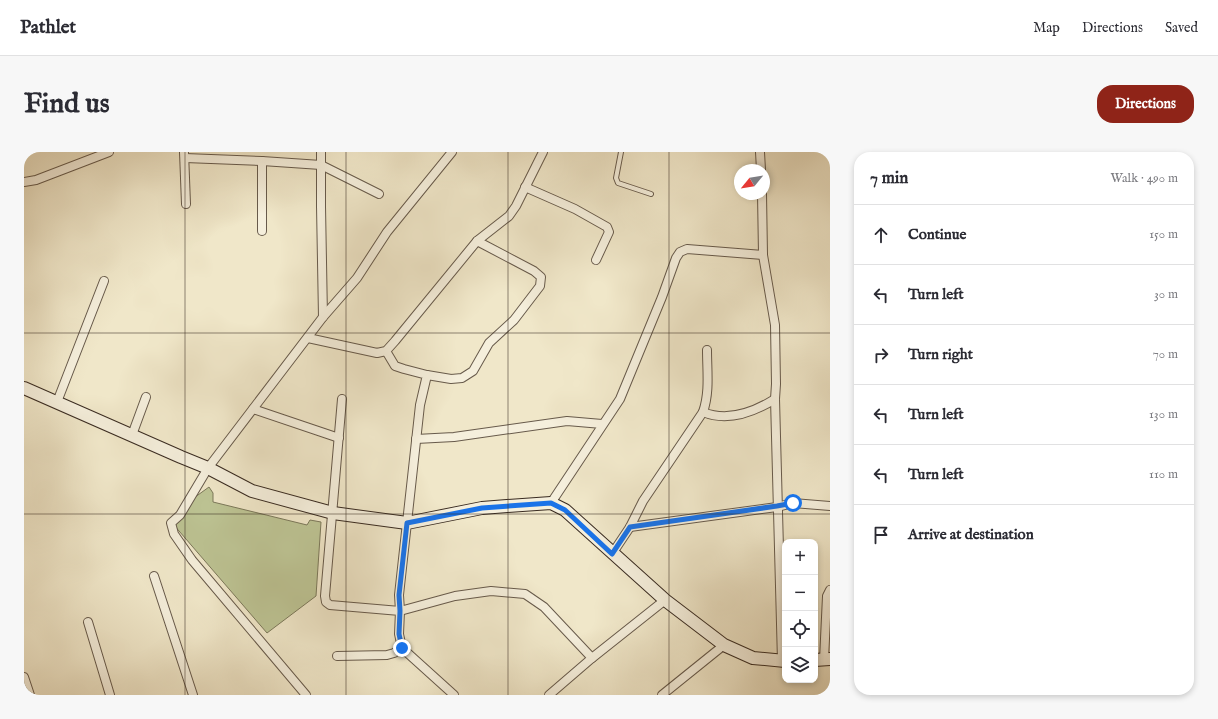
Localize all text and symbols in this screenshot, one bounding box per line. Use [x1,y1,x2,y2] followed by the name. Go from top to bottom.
[20,16,76,40] text: Pathlet
[1033,19,1060,37] text: Map
[1082,19,1143,37] text: Directions
[1165,19,1198,37] text: Saved
[1097,85,1194,123] button: Directions
[24,87,110,122] text: Find us
[734,164,770,200] north arrow
[870,168,908,189] text: 7 min
[1110,170,1178,187] text: Walk · 490 m
[870,224,892,246] icon: ahead
[908,225,966,244] text: Continue
[1149,226,1178,243] text: 150 m
[870,284,892,306] icon: left
[908,285,964,304] text: Turn left
[1154,286,1178,303] text: 30 m
[870,344,892,366] icon: right
[908,345,973,364] text: Turn right
[1153,346,1178,363] text: 70 m
[870,404,892,426] icon: left
[908,405,964,424] text: Turn left
[1149,406,1178,423] text: 130 m
[870,464,892,486] icon: left
[908,465,964,484] text: Turn left
[1149,466,1178,483] text: 110 m
[784,494,802,512] route start
[870,524,892,546] icon: arrive
[908,525,1034,544] text: Arrive at destination
[782,539,818,683] map controls
[782,539,818,575] button: +
[782,575,818,611] button: −
[782,611,818,647] button: locate
[393,639,411,657] route end
[782,647,818,683] button: layers

